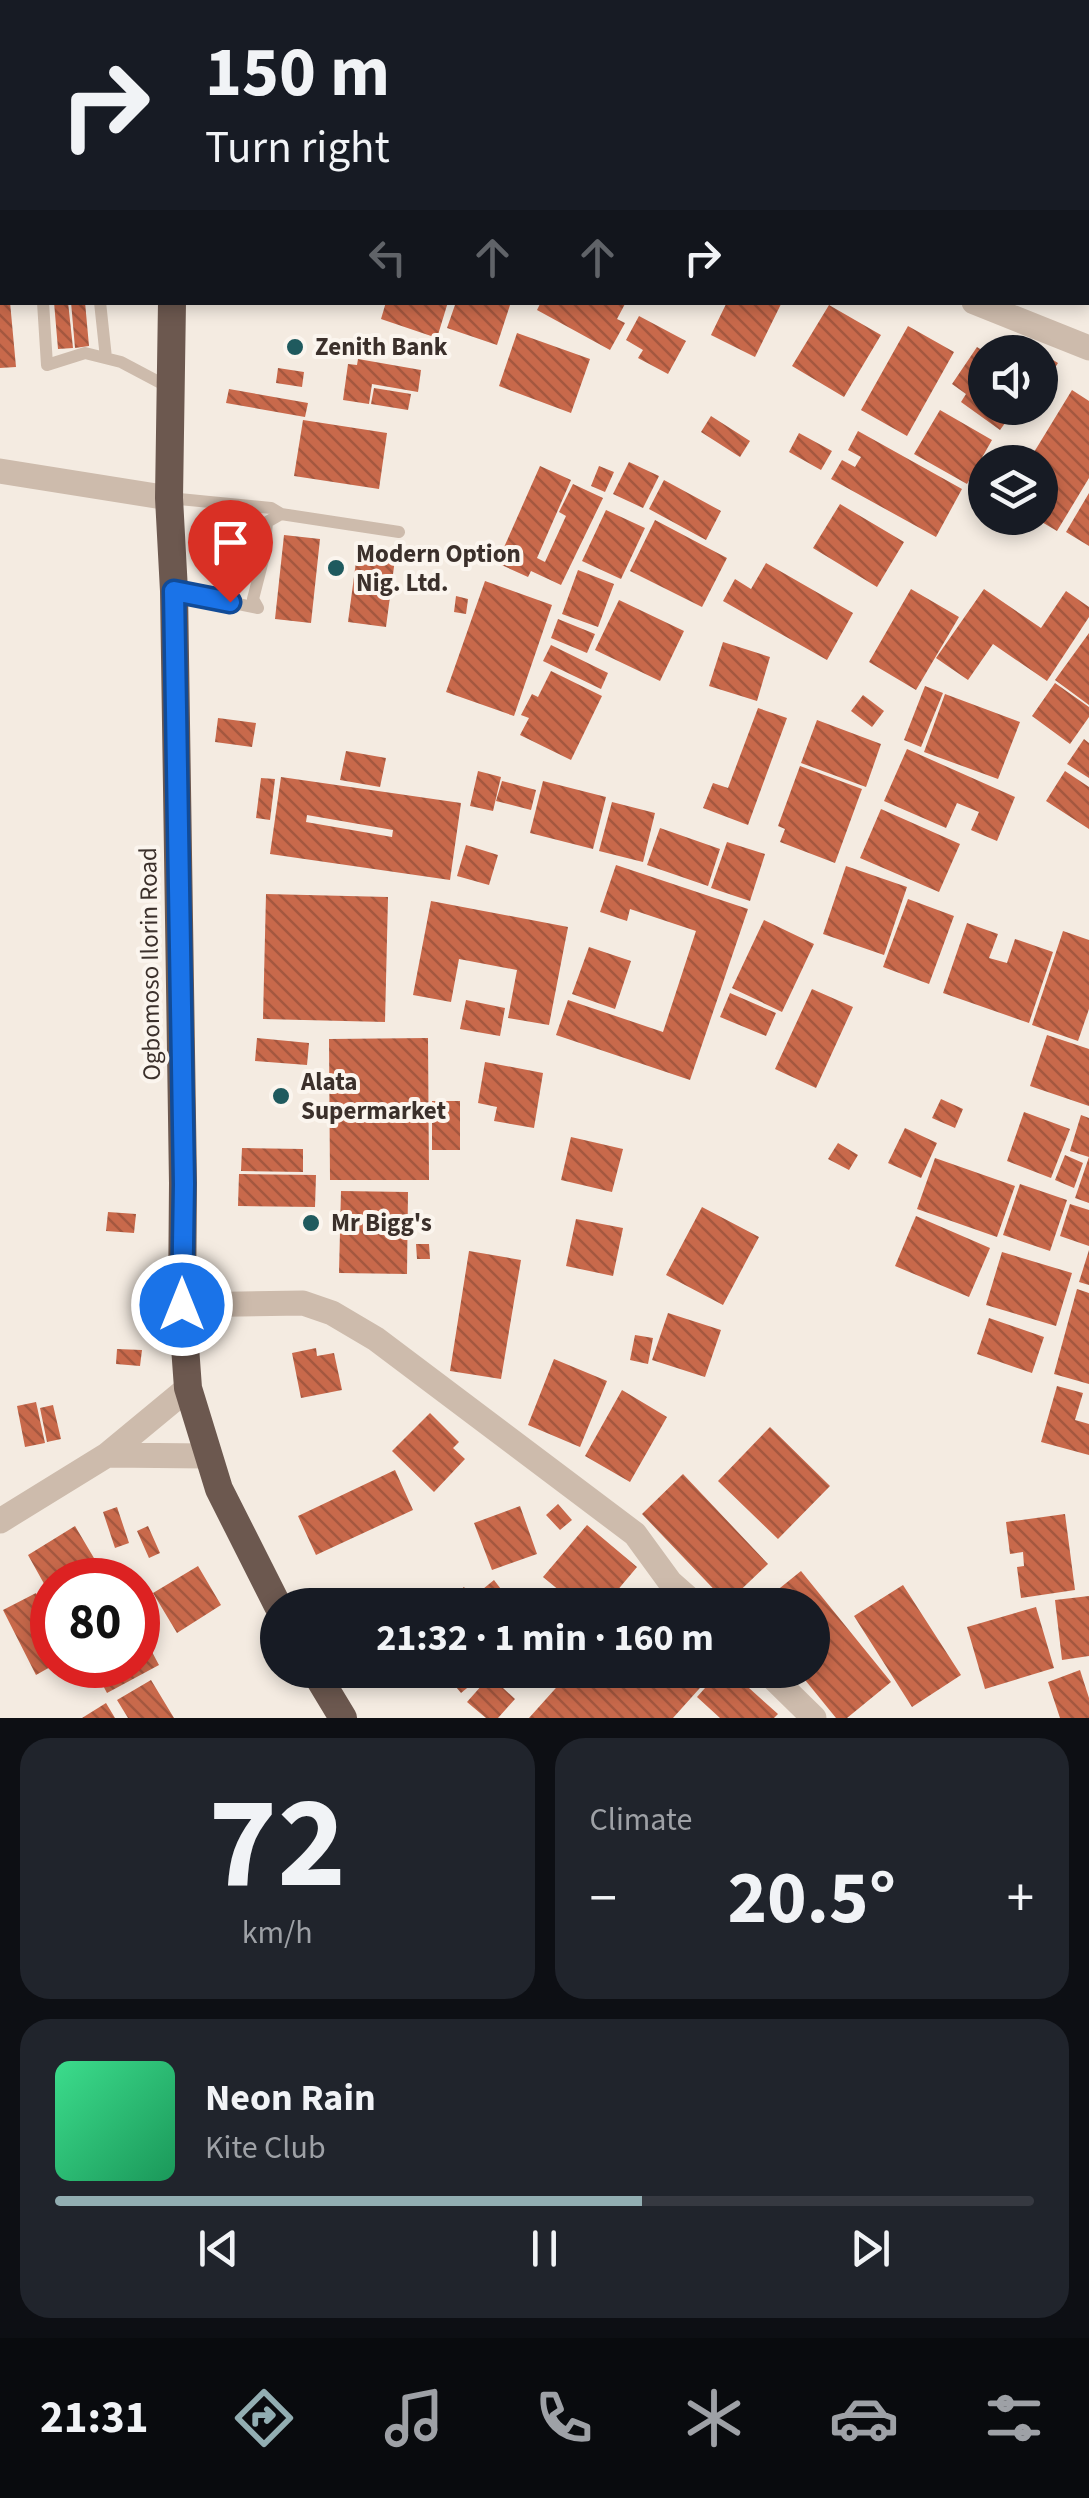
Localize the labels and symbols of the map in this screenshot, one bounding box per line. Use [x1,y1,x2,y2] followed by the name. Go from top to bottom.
[315,329,448,365] place label: Zenith Bank
[284,336,306,358] marker: Zenith Bank
[188,500,273,603] pin
[356,536,521,601] place label: Modern Option Nig. Ltd.
[325,557,347,579] marker: Modern Option Nig. Ltd.
[130,847,170,1081] street label: Ogbomoso Ilorin Road
[300,1064,447,1129] place label: Alata Supermarket
[270,1085,292,1107] marker: Alata Supermarket
[331,1205,432,1241] place label: Mr Bigg's
[300,1212,322,1234] marker: Mr Bigg's
[130,1253,234,1357] position arrow
[30,1558,160,1688] speed limit sign: 80

